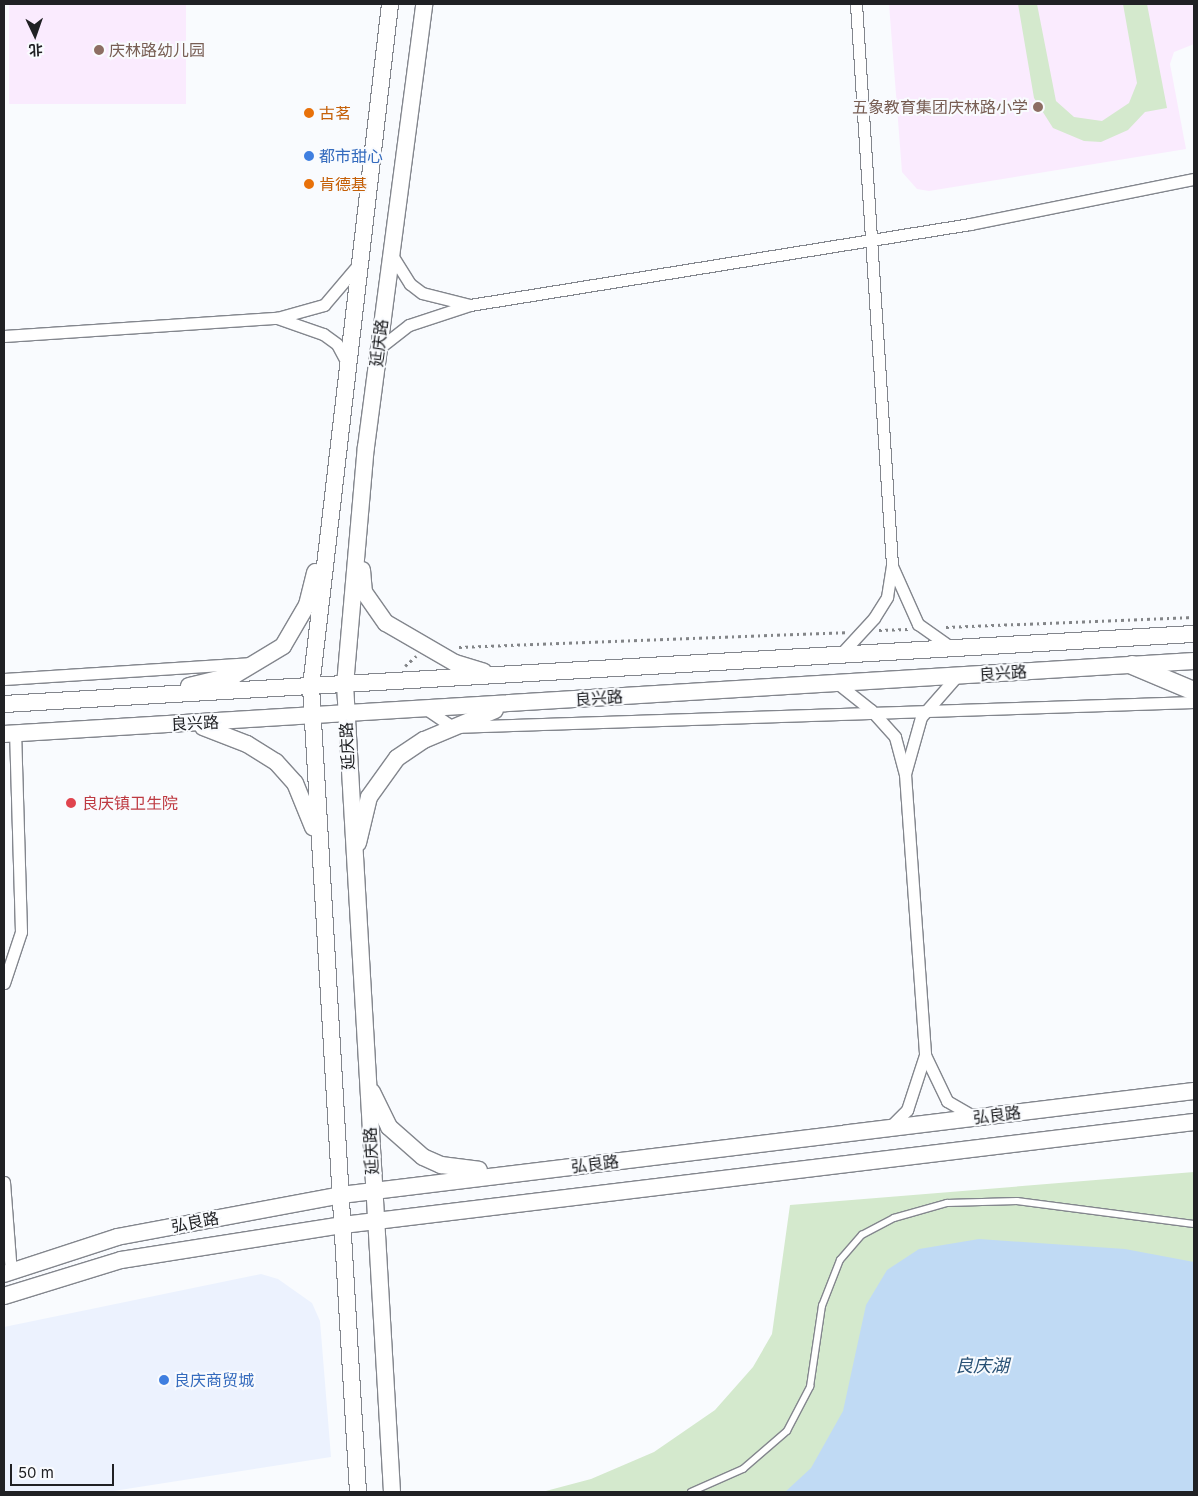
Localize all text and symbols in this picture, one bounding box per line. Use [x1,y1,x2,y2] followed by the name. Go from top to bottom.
[10,10,60,60] north arrow
[109,40,205,60] place label: 庆林路幼儿园
[28,42,43,59] text: 北
[93,44,105,56] marker: 庆林路幼儿园
[852,97,1028,117] place label: 五象教育集团庆林路小学
[1032,101,1044,113] marker: 五象教育集团庆林路小学
[319,103,351,123] place label: 古茗
[303,107,315,119] marker: 古茗
[319,146,383,166] place label: 都市甜心
[303,150,315,162] marker: 都市甜心
[319,174,367,194] place label: 肯德基
[303,178,315,190] marker: 肯德基
[367,318,391,368] street label: 延庆路
[978,662,1028,684] street label: 良兴路
[574,687,624,709] street label: 良兴路
[171,712,219,734] street label: 良兴路
[336,722,358,770] street label: 延庆路
[82,793,178,813] place label: 良庆镇卫生院
[64,796,78,810] marker: 良庆镇卫生院
[972,1103,1022,1127] street label: 弘良路
[360,1127,382,1175] street label: 延庆路
[570,1152,620,1176] street label: 弘良路
[170,1208,220,1236] street label: 弘良路
[955,1355,1009,1377] water label: 良庆湖
[174,1370,254,1390] place label: 良庆商贸城
[158,1374,170,1386] marker: 良庆商贸城
[12,1454,116,1486] scale bar
[18,1463,54,1482] text: 50 m

